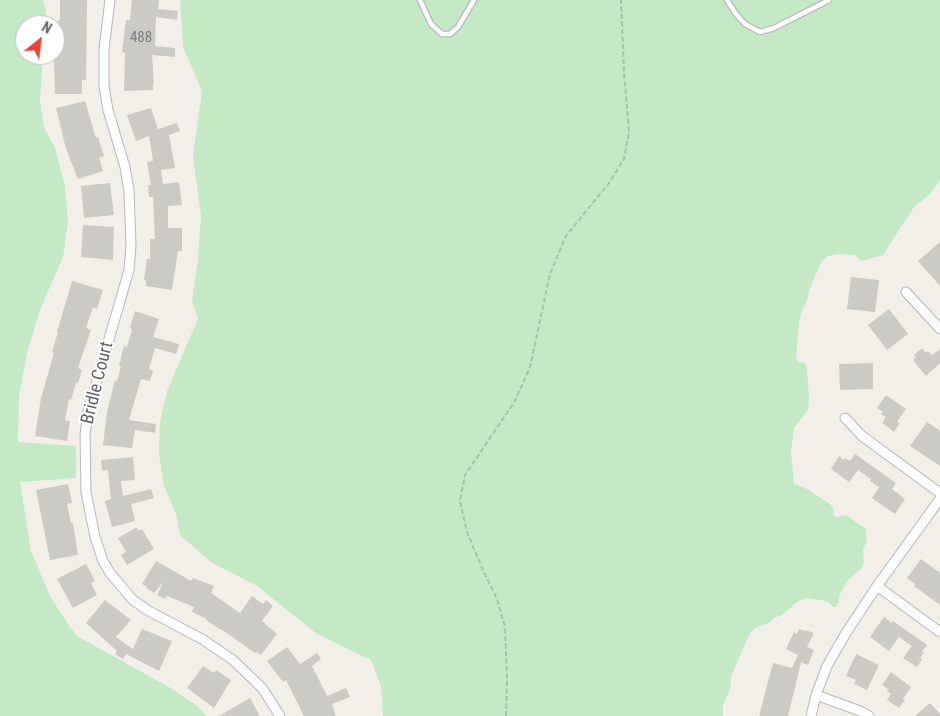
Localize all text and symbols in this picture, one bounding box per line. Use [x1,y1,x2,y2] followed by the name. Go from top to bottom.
[15,15,65,65] north arrow
[39,19,54,37] text: N
[130,29,152,47] house number: 488
[77,340,119,426] street label: Bridle Court

